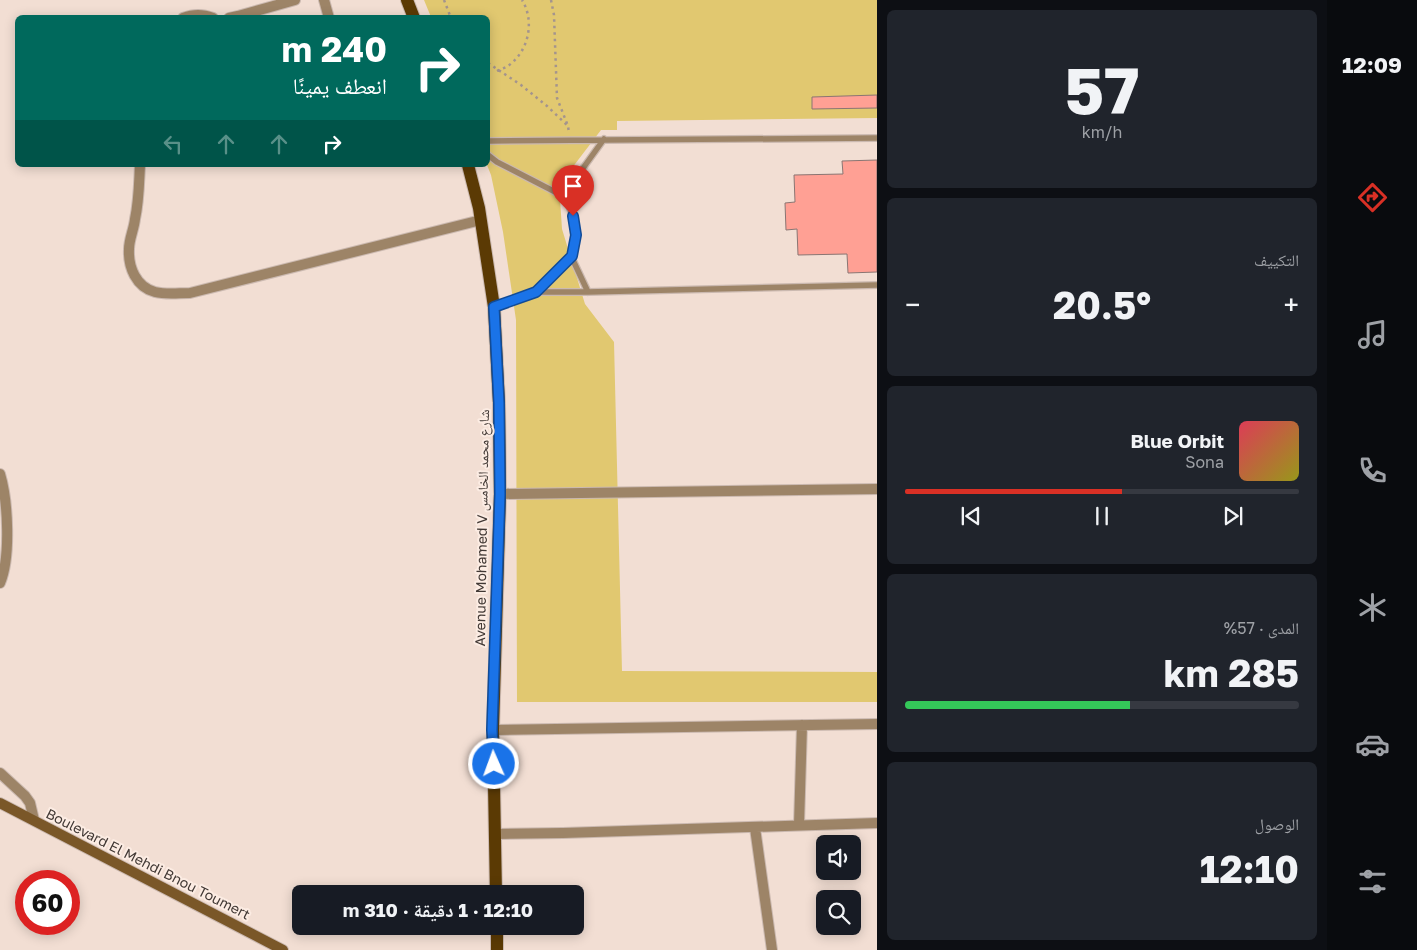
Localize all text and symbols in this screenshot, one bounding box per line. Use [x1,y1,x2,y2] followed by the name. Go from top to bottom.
[282,28,387,70] text: 240 m
[405,35,470,100] icon: right
[1064,50,1140,128] text: 57
[1342,51,1402,78] text: 12:09
[293,72,387,99] text: انعطف يمينًا
[1082,122,1122,142] text: km/h
[159,130,187,158] icon: left
[212,130,240,158] icon: ahead
[265,130,293,158] icon: ahead
[318,130,346,158] icon: right
[552,165,594,216] pin
[559,172,587,200] icon: arrive
[1355,180,1390,215] icon: directions
[1254,250,1299,270] text: التكييف
[1053,282,1151,327] text: 20.5°
[905,288,920,321] text: −
[1284,288,1299,321] text: +
[1355,317,1390,352] icon: music
[471,409,494,647] street label: Avenue Mohamed V شارع محمد الخامس
[1130,429,1224,452] text: Blue Orbit
[1185,452,1224,472] text: Sona
[1355,453,1390,488] icon: phone
[957,502,985,530] icon: previous
[1088,502,1116,530] icon: pause
[1219,502,1247,530] icon: next
[1355,590,1390,625] icon: climate
[1224,618,1299,638] text: المدى · 57%
[1164,650,1299,695] text: 285 km
[1355,727,1390,762] icon: car
[467,737,519,789] position arrow
[43,804,253,923] street label: Boulevard El Mehdi Bnou Toumert
[1255,814,1299,834] text: الوصول
[816,835,861,935] map controls
[816,835,861,880] button: sound
[1200,846,1299,891] text: 12:10
[1355,864,1390,899] icon: filters
[15,870,80,935] speed limit sign: 60
[816,890,861,935] button: search
[343,898,533,921] text: 12:10 · 1 دقيقة · 310 m

